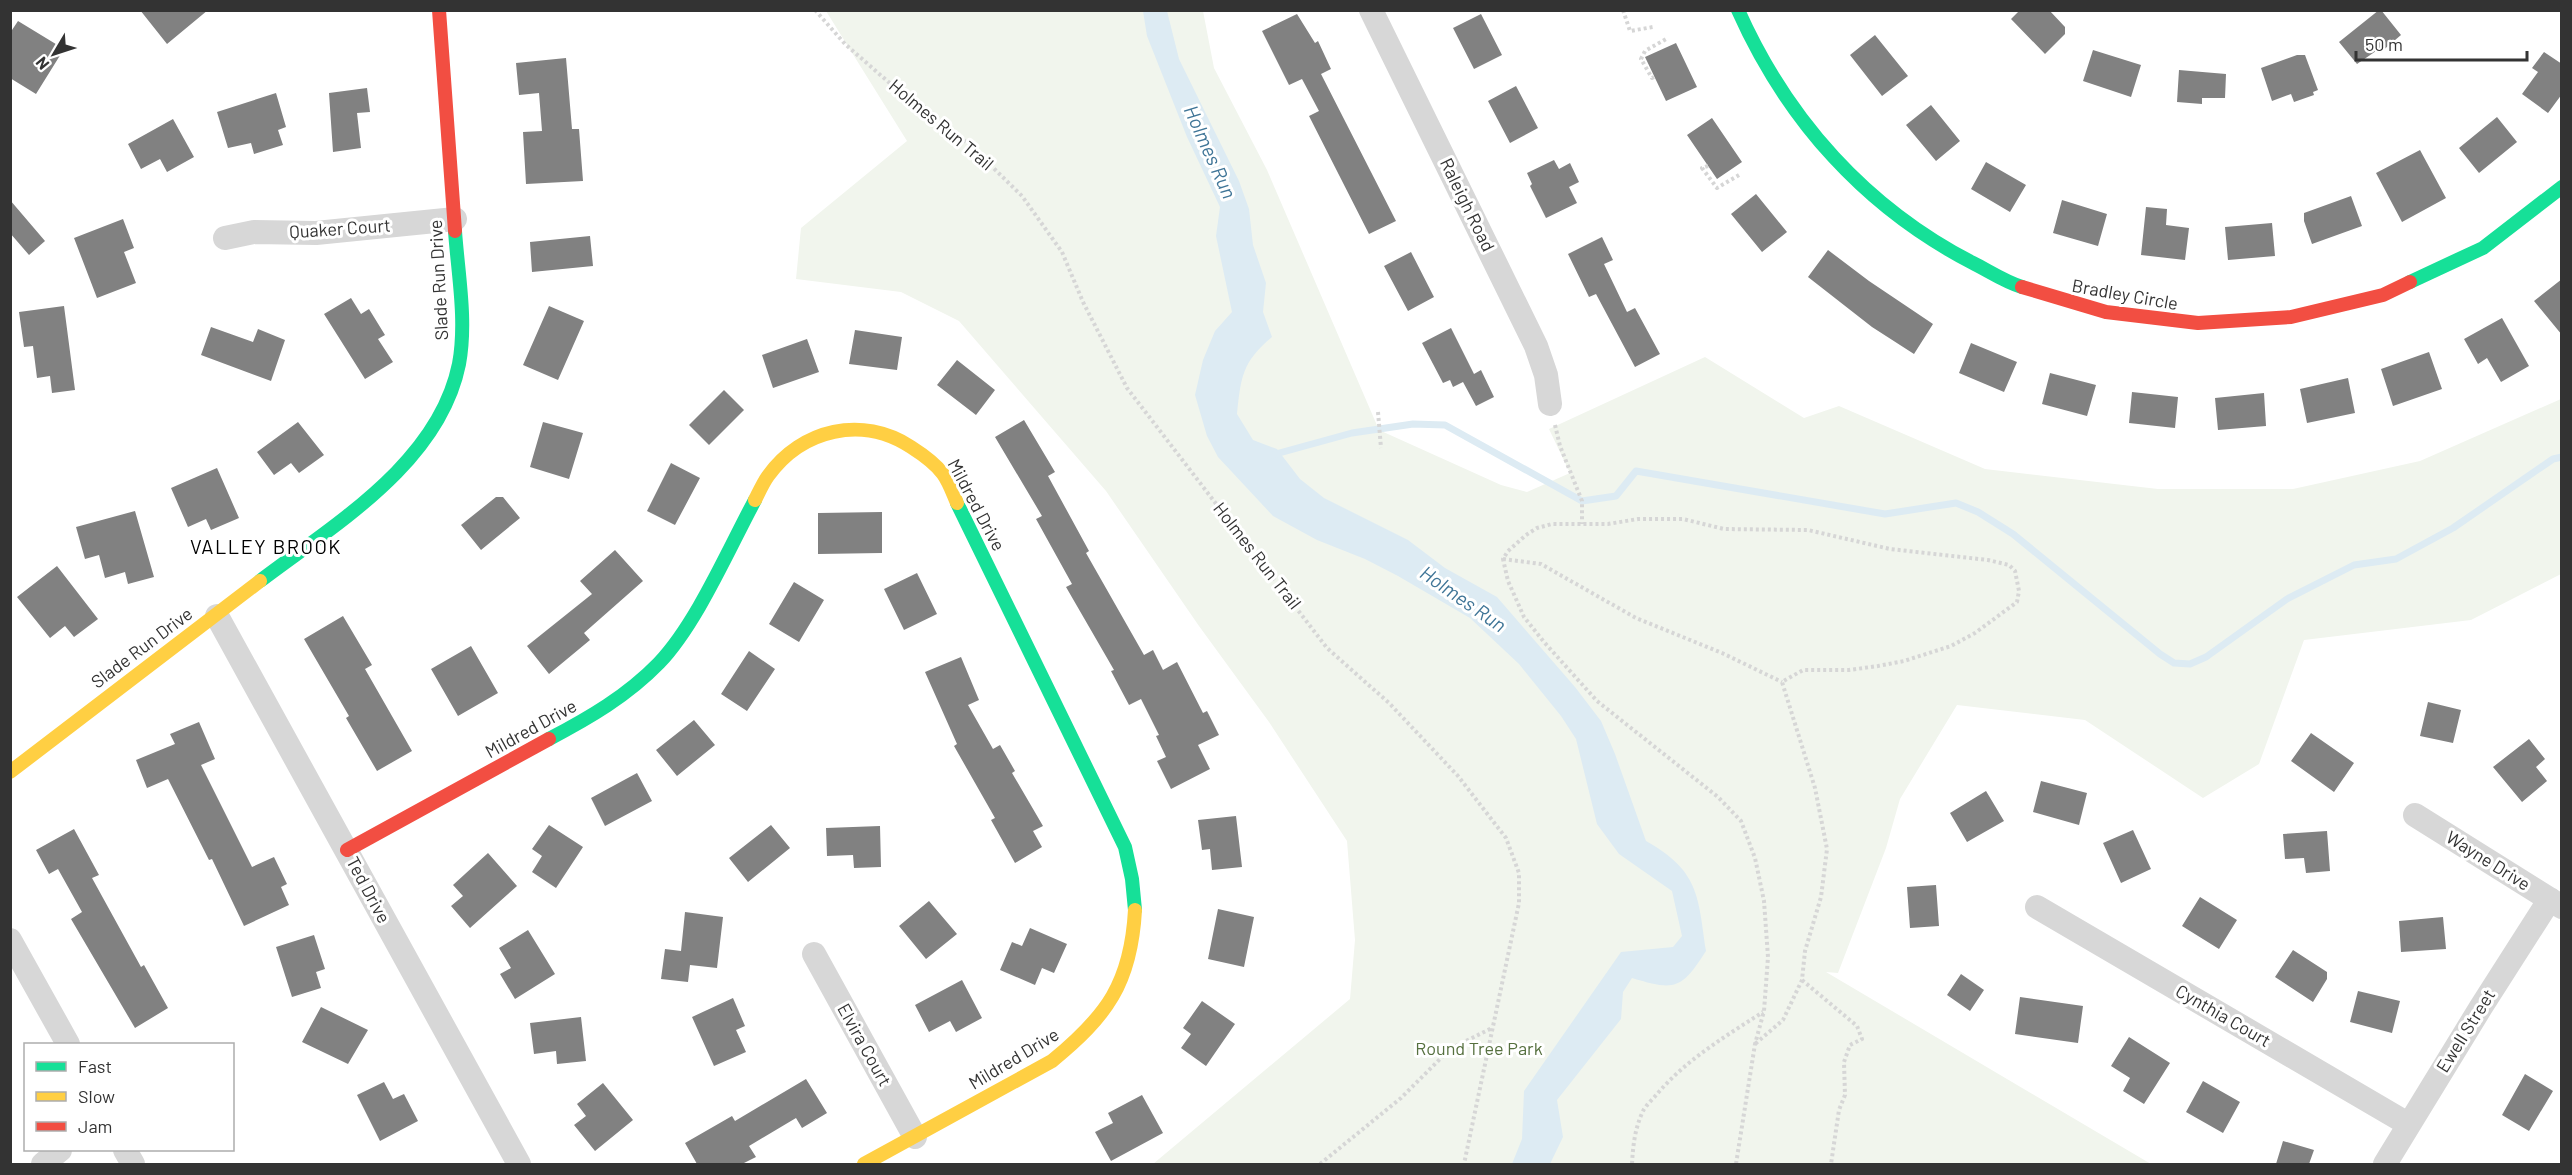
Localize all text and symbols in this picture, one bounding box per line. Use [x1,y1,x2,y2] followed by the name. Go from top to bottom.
[24,24,84,84] north arrow
[2356,24,2527,62] scale bar
[2365,33,2403,55] text: 50 m
[31,54,53,74] text: N
[885,74,998,174] street label: Holmes Run Trail
[1180,101,1242,202] water label: Holmes Run
[1436,154,1500,255] street label: Raleigh Road
[289,213,391,243] street label: Quaker Court
[424,219,452,341] street label: Slade Run Drive
[2070,274,2180,314] street label: Bradley Circle
[943,455,1010,554] street label: Mildred Drive
[1209,497,1306,613] street label: Holmes Run Trail
[190,534,342,558] district label: VALLEY BROOK
[1416,560,1511,637] water label: Holmes Run
[86,602,196,692] street label: Slade Run Drive
[481,694,580,762] street label: Mildred Drive
[2442,826,2535,895] street label: Wayne Drive
[342,853,396,927] street label: Ted Drive
[2172,979,2275,1051] street label: Cynthia Court
[2431,985,2499,1076] street label: Ewell Street
[833,999,897,1090] street label: Elvira Court
[965,1023,1062,1094] street label: Mildred Drive
[1415,1037,1543,1059] park label: Round Tree Park
[24,1043,234,1151] legend
[78,1055,112,1077] text: Fast
[78,1085,115,1107] text: Slow
[78,1115,112,1137] text: Jam

